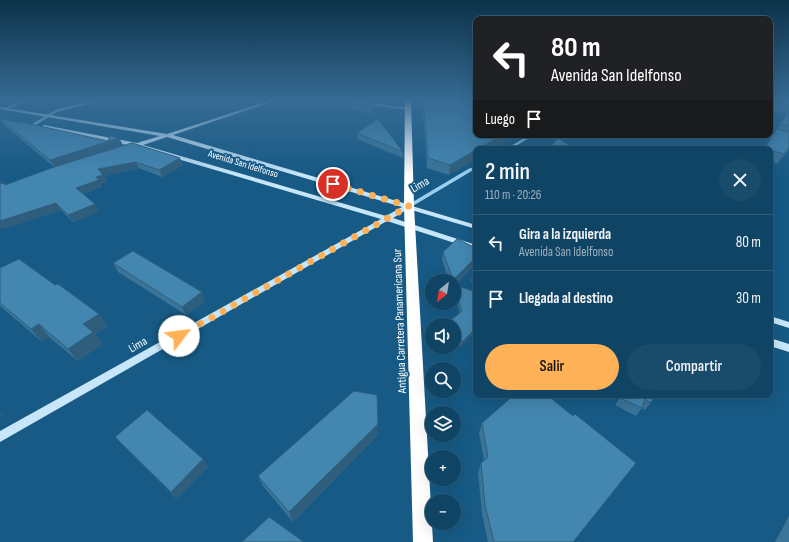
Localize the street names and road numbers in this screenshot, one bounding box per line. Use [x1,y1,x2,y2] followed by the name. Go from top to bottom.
[206,147,279,180] street label: Avenida San Idelfonso
[408,174,432,196] street label: Lima
[390,248,410,395] street label: Antigua Carretera Panamericana Sur
[126,334,150,356] street label: Lima

